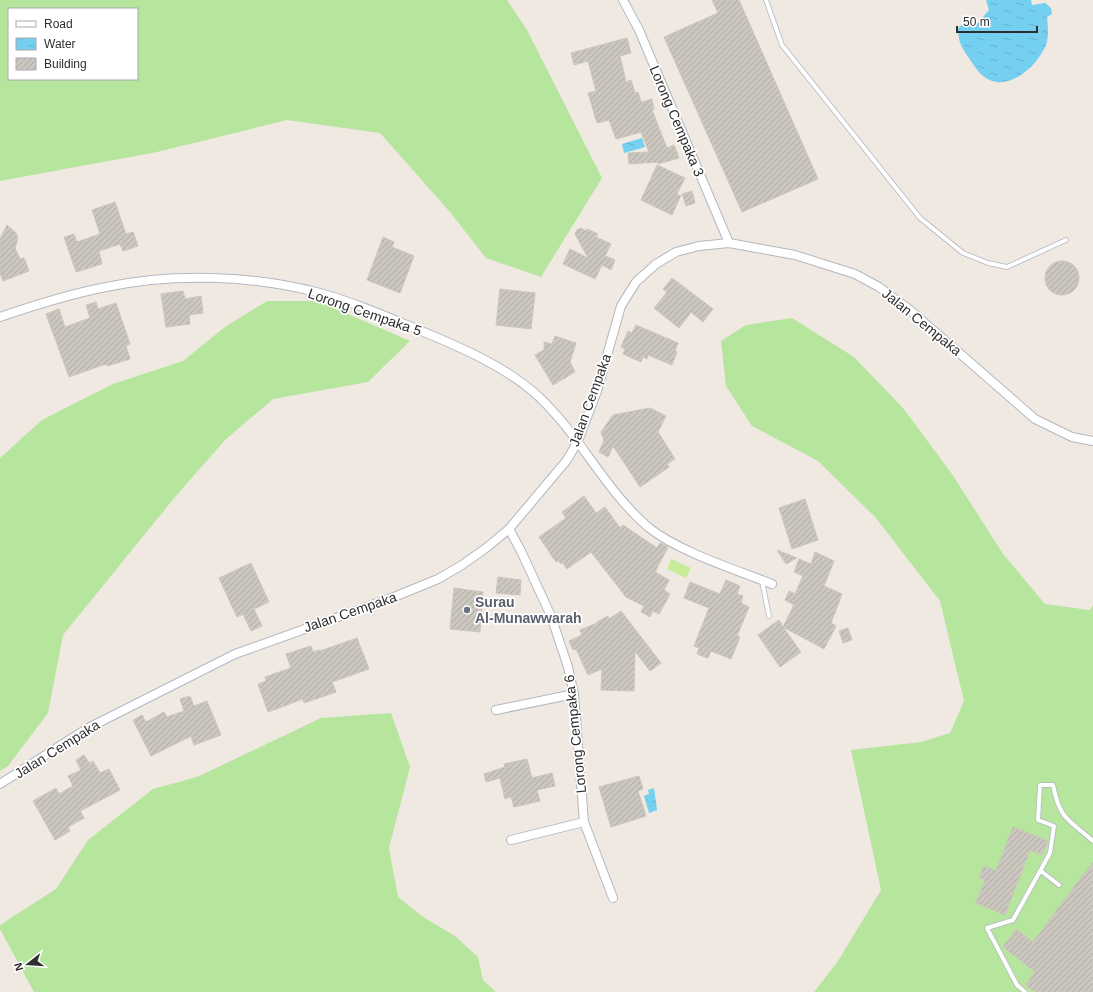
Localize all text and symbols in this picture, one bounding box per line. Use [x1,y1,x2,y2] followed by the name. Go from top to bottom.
[8,8,138,80] legend
[957,8,1037,34] scale bar
[963,15,990,29] text: 50 m
[44,17,73,31] text: Road
[44,37,76,51] text: Water
[44,57,87,71] text: Building
[646,63,708,179] street label: Lorong Cempaka 3
[306,285,424,339] street label: Lorong Cempaka 5
[879,285,965,359] street label: Jalan Cempaka
[566,351,614,448] street label: Jalan Cempaka
[301,589,399,635] street label: Jalan Cempaka
[475,594,582,626] place label: Surau Al-Munawwarah
[462,605,472,615] marker: Surau Al-Munawwarah
[561,674,589,794] street label: Lorong Cempaka 6
[12,716,103,782] street label: Jalan Cempaka
[8,944,48,984] north arrow
[12,961,25,972] text: N

